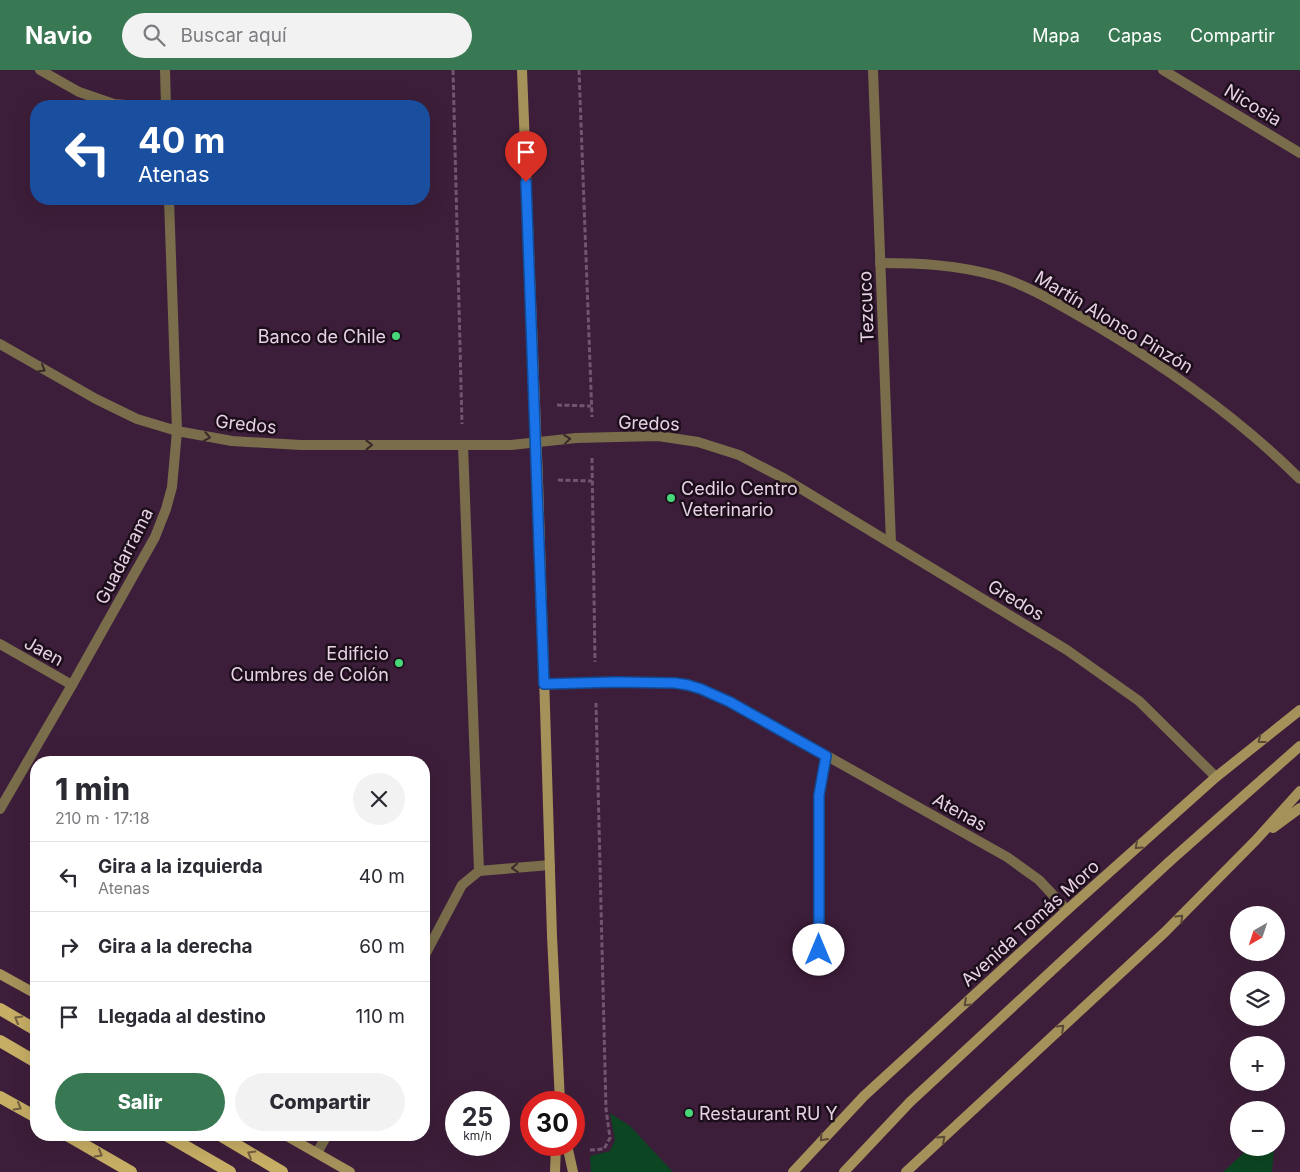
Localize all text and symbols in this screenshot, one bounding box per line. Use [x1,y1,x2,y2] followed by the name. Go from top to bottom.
[122,13,472,58] search box
[25,21,92,50] text: Navio
[140,21,168,49] icon: search
[180,24,286,47] text: Buscar aquí
[1032,25,1080,46] text: Mapa
[1108,25,1162,46] text: Capas
[1190,25,1275,46] text: Compartir
[1221,80,1285,130] street label: Nicosia
[138,119,226,161] text: 40 m
[55,120,120,185] icon: left
[505,131,547,182] pin
[512,138,540,166] icon: arrive
[138,161,210,187] text: Atenas
[1031,267,1197,377] street label: Martín Alonso Pinzón
[854,271,878,343] street label: Tezcuco
[258,326,386,347] place label: Banco de Chile
[390,330,402,342] marker: Banco de Chile
[37,362,46,372] one-way arrow
[214,410,278,438] street label: Gredos
[618,411,680,435] street label: Gredos
[203,431,212,441] one-way arrow
[563,434,571,445] one-way arrow
[366,440,374,450] one-way arrow
[681,478,798,520] place label: Cedilo Centro Veterinario
[665,492,677,504] marker: Cedilo Centro Veterinario
[91,504,157,608] street label: Guadarrama
[984,575,1048,625] street label: Gredos
[21,632,67,670] street label: Jaen
[231,643,389,685] place label: Edificio Cumbres de Colón
[393,657,405,669] marker: Edificio Cumbres de Colón
[1258,735,1267,743] one-way arrow
[55,771,130,807] text: 1 min
[353,773,405,825] button: close
[929,789,991,835] street label: Atenas
[55,808,150,828] text: 210 m · 17:18
[1135,841,1144,850] one-way arrow
[98,855,263,878] text: Gira a la izquierda
[957,856,1103,990] street label: Avenida Tomás Moro
[510,862,518,873] one-way arrow
[55,863,83,891] icon: left
[359,865,405,888] text: 40 m
[98,878,150,898] text: Atenas
[1230,906,1285,961] north arrow
[1230,906,1285,1156] map controls
[1174,914,1183,923] one-way arrow
[792,923,844,975] position arrow
[55,933,83,961] icon: right
[98,935,253,958] text: Gira a la derecha
[359,935,405,958] text: 60 m
[1230,971,1285,1026] button: layers
[963,997,972,1006] one-way arrow
[55,1003,83,1031] icon: arrive
[98,1005,266,1028] text: Llegada al destino
[356,1005,405,1028] text: 110 m
[15,1016,24,1026] one-way arrow
[1055,1025,1064,1034] one-way arrow
[1230,1036,1285,1091] button: +
[55,1073,225,1131] button: Salir
[235,1073,405,1131] button: Compartir
[520,1091,585,1156] speed limit sign: 30
[13,1101,22,1111] one-way arrow
[1230,1101,1285,1156] button: −
[462,1102,493,1132] text: 25
[699,1103,838,1124] place label: Restaurant RU Y
[683,1107,695,1119] marker: Restaurant RU Y
[463,1128,492,1143] text: km/h
[820,1133,829,1142] one-way arrow
[936,1136,945,1145] one-way arrow
[94,1147,103,1157] one-way arrow
[248,1150,257,1160] one-way arrow

